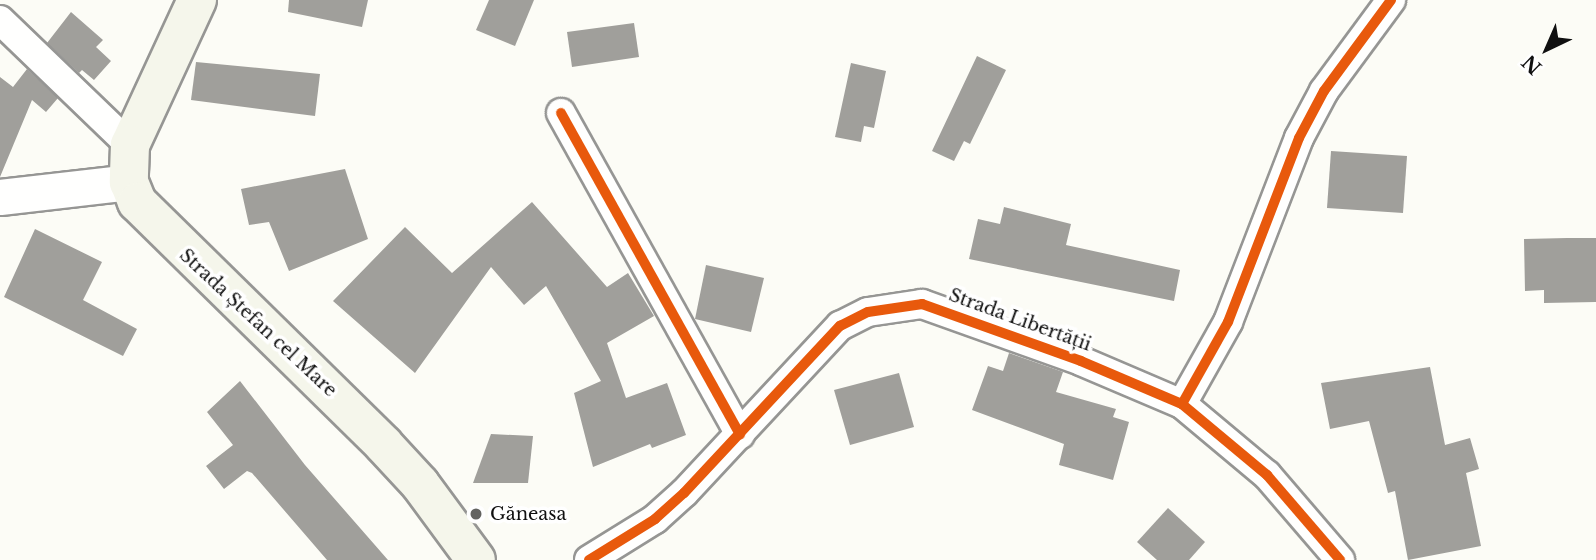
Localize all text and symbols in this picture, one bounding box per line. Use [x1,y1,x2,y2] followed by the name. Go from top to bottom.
[1512,14,1582,84] north arrow
[1518,50,1546,79] text: N
[175,245,341,401] street label: Strada Ștefan cel Mare
[946,284,1094,356] street label: Strada Libertății
[490,503,566,525] place label: Găneasa
[468,506,484,522] marker: Găneasa

